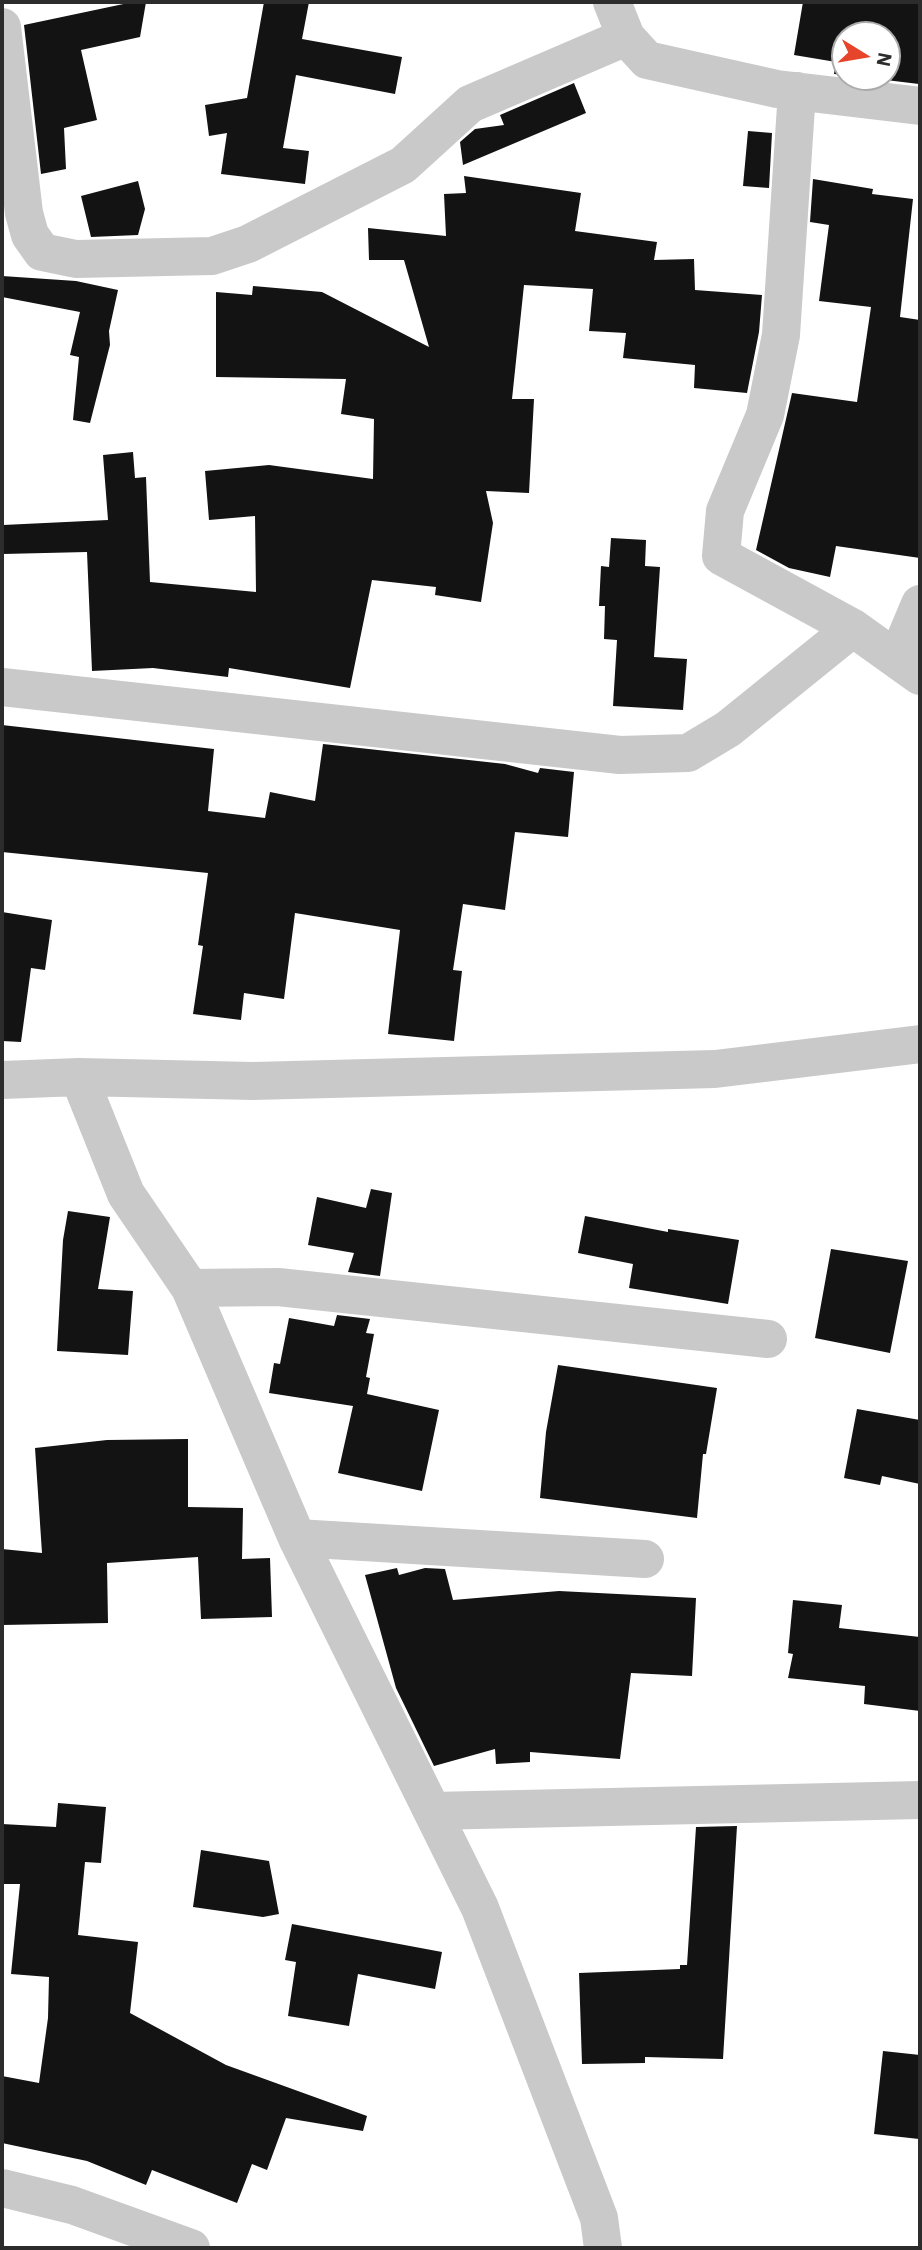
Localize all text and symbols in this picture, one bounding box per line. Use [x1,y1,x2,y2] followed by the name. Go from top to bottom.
[831,21,901,91] north arrow
[872,51,898,69] text: N

